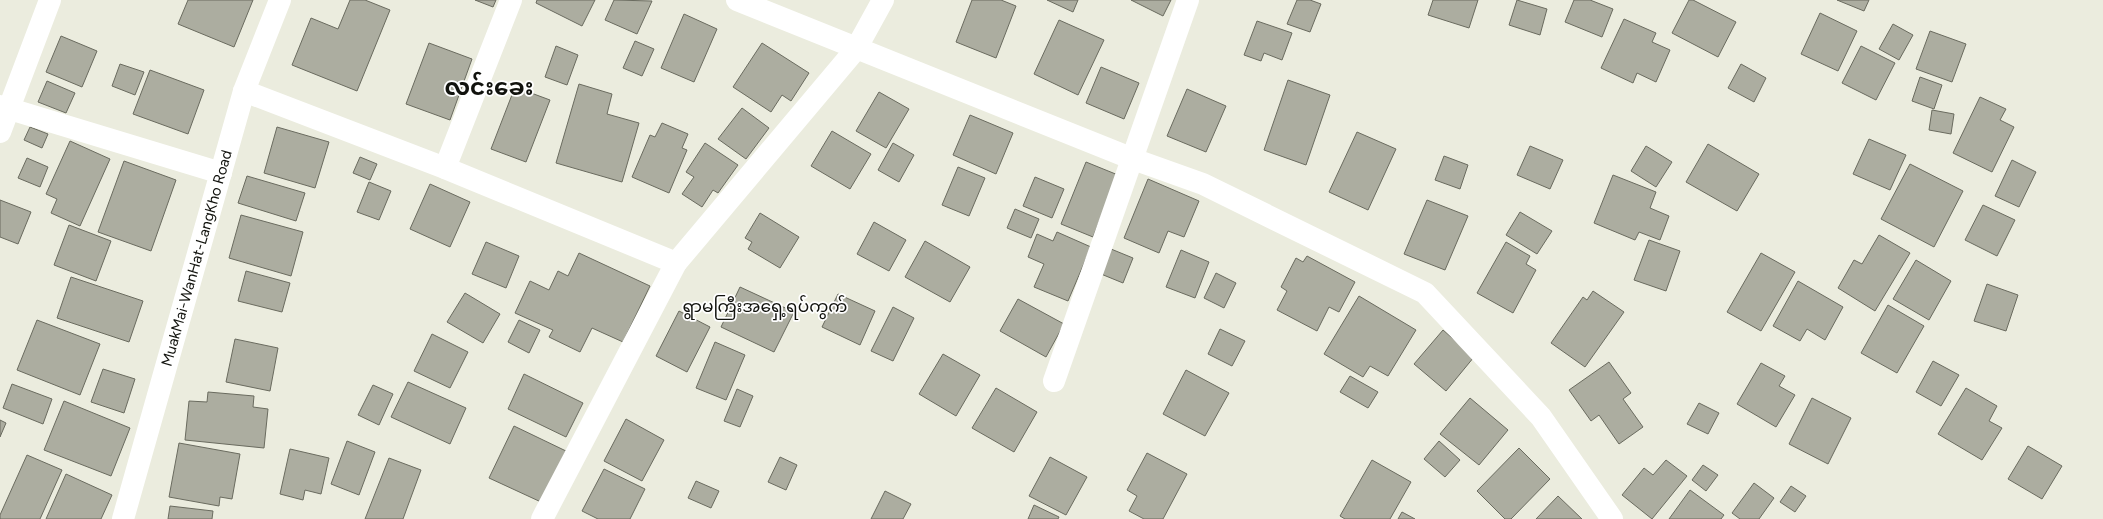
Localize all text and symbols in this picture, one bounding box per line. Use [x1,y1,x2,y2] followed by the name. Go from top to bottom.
[445,71,533,101] district label: လင်းခေး
[158,148,236,368] street label: MuakMai-WanHat-LangKho Road
[683,295,847,321] district label: ရွာမကြီးအရှေ့ရပ်ကွက်

